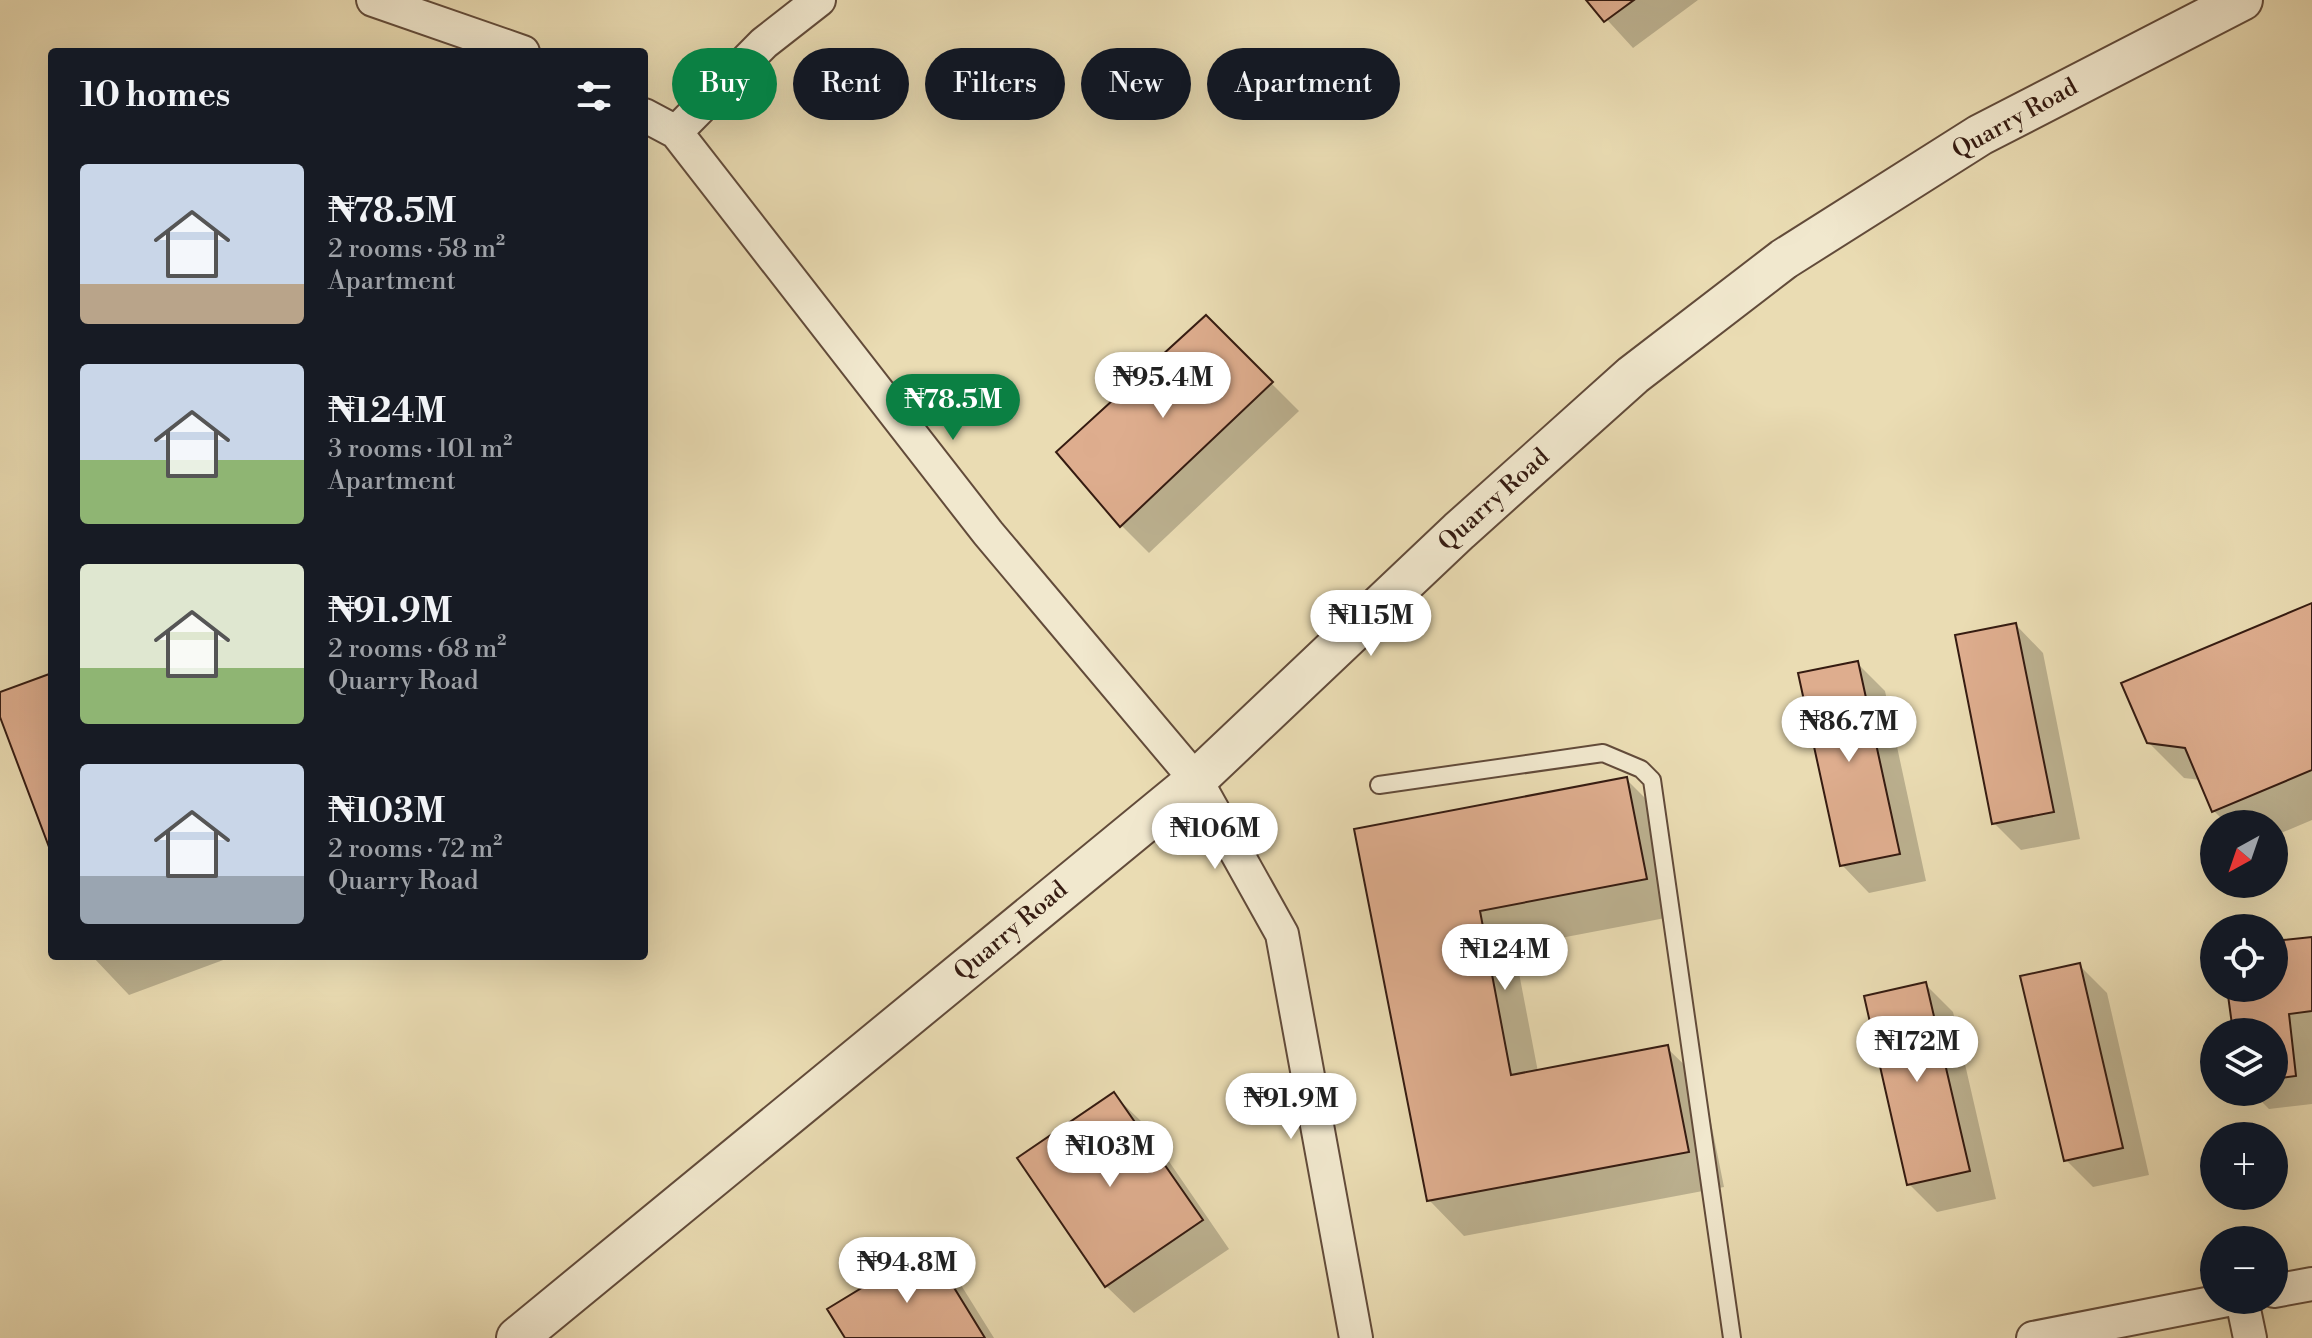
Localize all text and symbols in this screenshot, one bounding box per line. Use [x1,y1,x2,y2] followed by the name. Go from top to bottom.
[672,48,777,120] chip: Buy
[793,48,909,120] chip: Rent
[925,48,1065,120] chip: Filters
[1081,48,1191,120] chip: New
[1207,48,1400,120] chip: Apartment
[1947,72,2083,166] street label: Quarry Road
[572,74,616,118] icon: filters
[80,75,230,117] text: 10 homes
[328,191,456,233] text: ₦78.5M
[144,196,240,292] icon: home
[328,233,505,265] text: 2 rooms · 58 m²
[328,265,456,297] text: Apartment
[1098,352,1228,420] pin: ₦95.4M
[1113,362,1213,394] text: ₦95.4M
[888,374,1018,442] pin: ₦78.5M
[904,384,1002,416] text: ₦78.5M
[328,391,446,433] text: ₦124M
[144,396,240,492] icon: home
[328,433,512,465] text: 3 rooms · 101 m²
[1432,442,1556,558] street label: Quarry Road
[328,465,456,497] text: Apartment
[1315,590,1427,658] pin: ₦115M
[328,591,452,633] text: ₦91.9M
[144,596,240,692] icon: home
[1328,600,1414,632] text: ₦115M
[328,633,506,665] text: 2 rooms · 68 m²
[328,665,479,697] text: Quarry Road
[1784,696,1914,764] pin: ₦86.7M
[1800,706,1898,738] text: ₦86.7M
[328,791,445,833] text: ₦103M
[144,796,240,892] icon: home
[1159,803,1271,871] pin: ₦106M
[2200,810,2288,898] north arrow
[2200,810,2288,1314] map controls
[1170,813,1260,845] text: ₦106M
[328,833,502,865] text: 2 rooms · 72 m²
[328,865,479,897] text: Quarry Road
[948,875,1074,987] street label: Quarry Road
[2200,914,2288,1002] button: locate
[1449,924,1561,992] pin: ₦124M
[1460,934,1550,966] text: ₦124M
[1861,1016,1973,1084] pin: ₦172M
[2200,1018,2288,1106] button: layers
[1874,1026,1960,1058] text: ₦172M
[1226,1073,1356,1141] pin: ₦91.9M
[1243,1083,1339,1115] text: ₦91.9M
[1054,1121,1166,1189] pin: ₦103M
[2200,1122,2288,1210] button: +
[1065,1131,1155,1163] text: ₦103M
[2200,1226,2288,1314] button: −
[842,1237,972,1305] pin: ₦94.8M
[857,1247,957,1279] text: ₦94.8M

